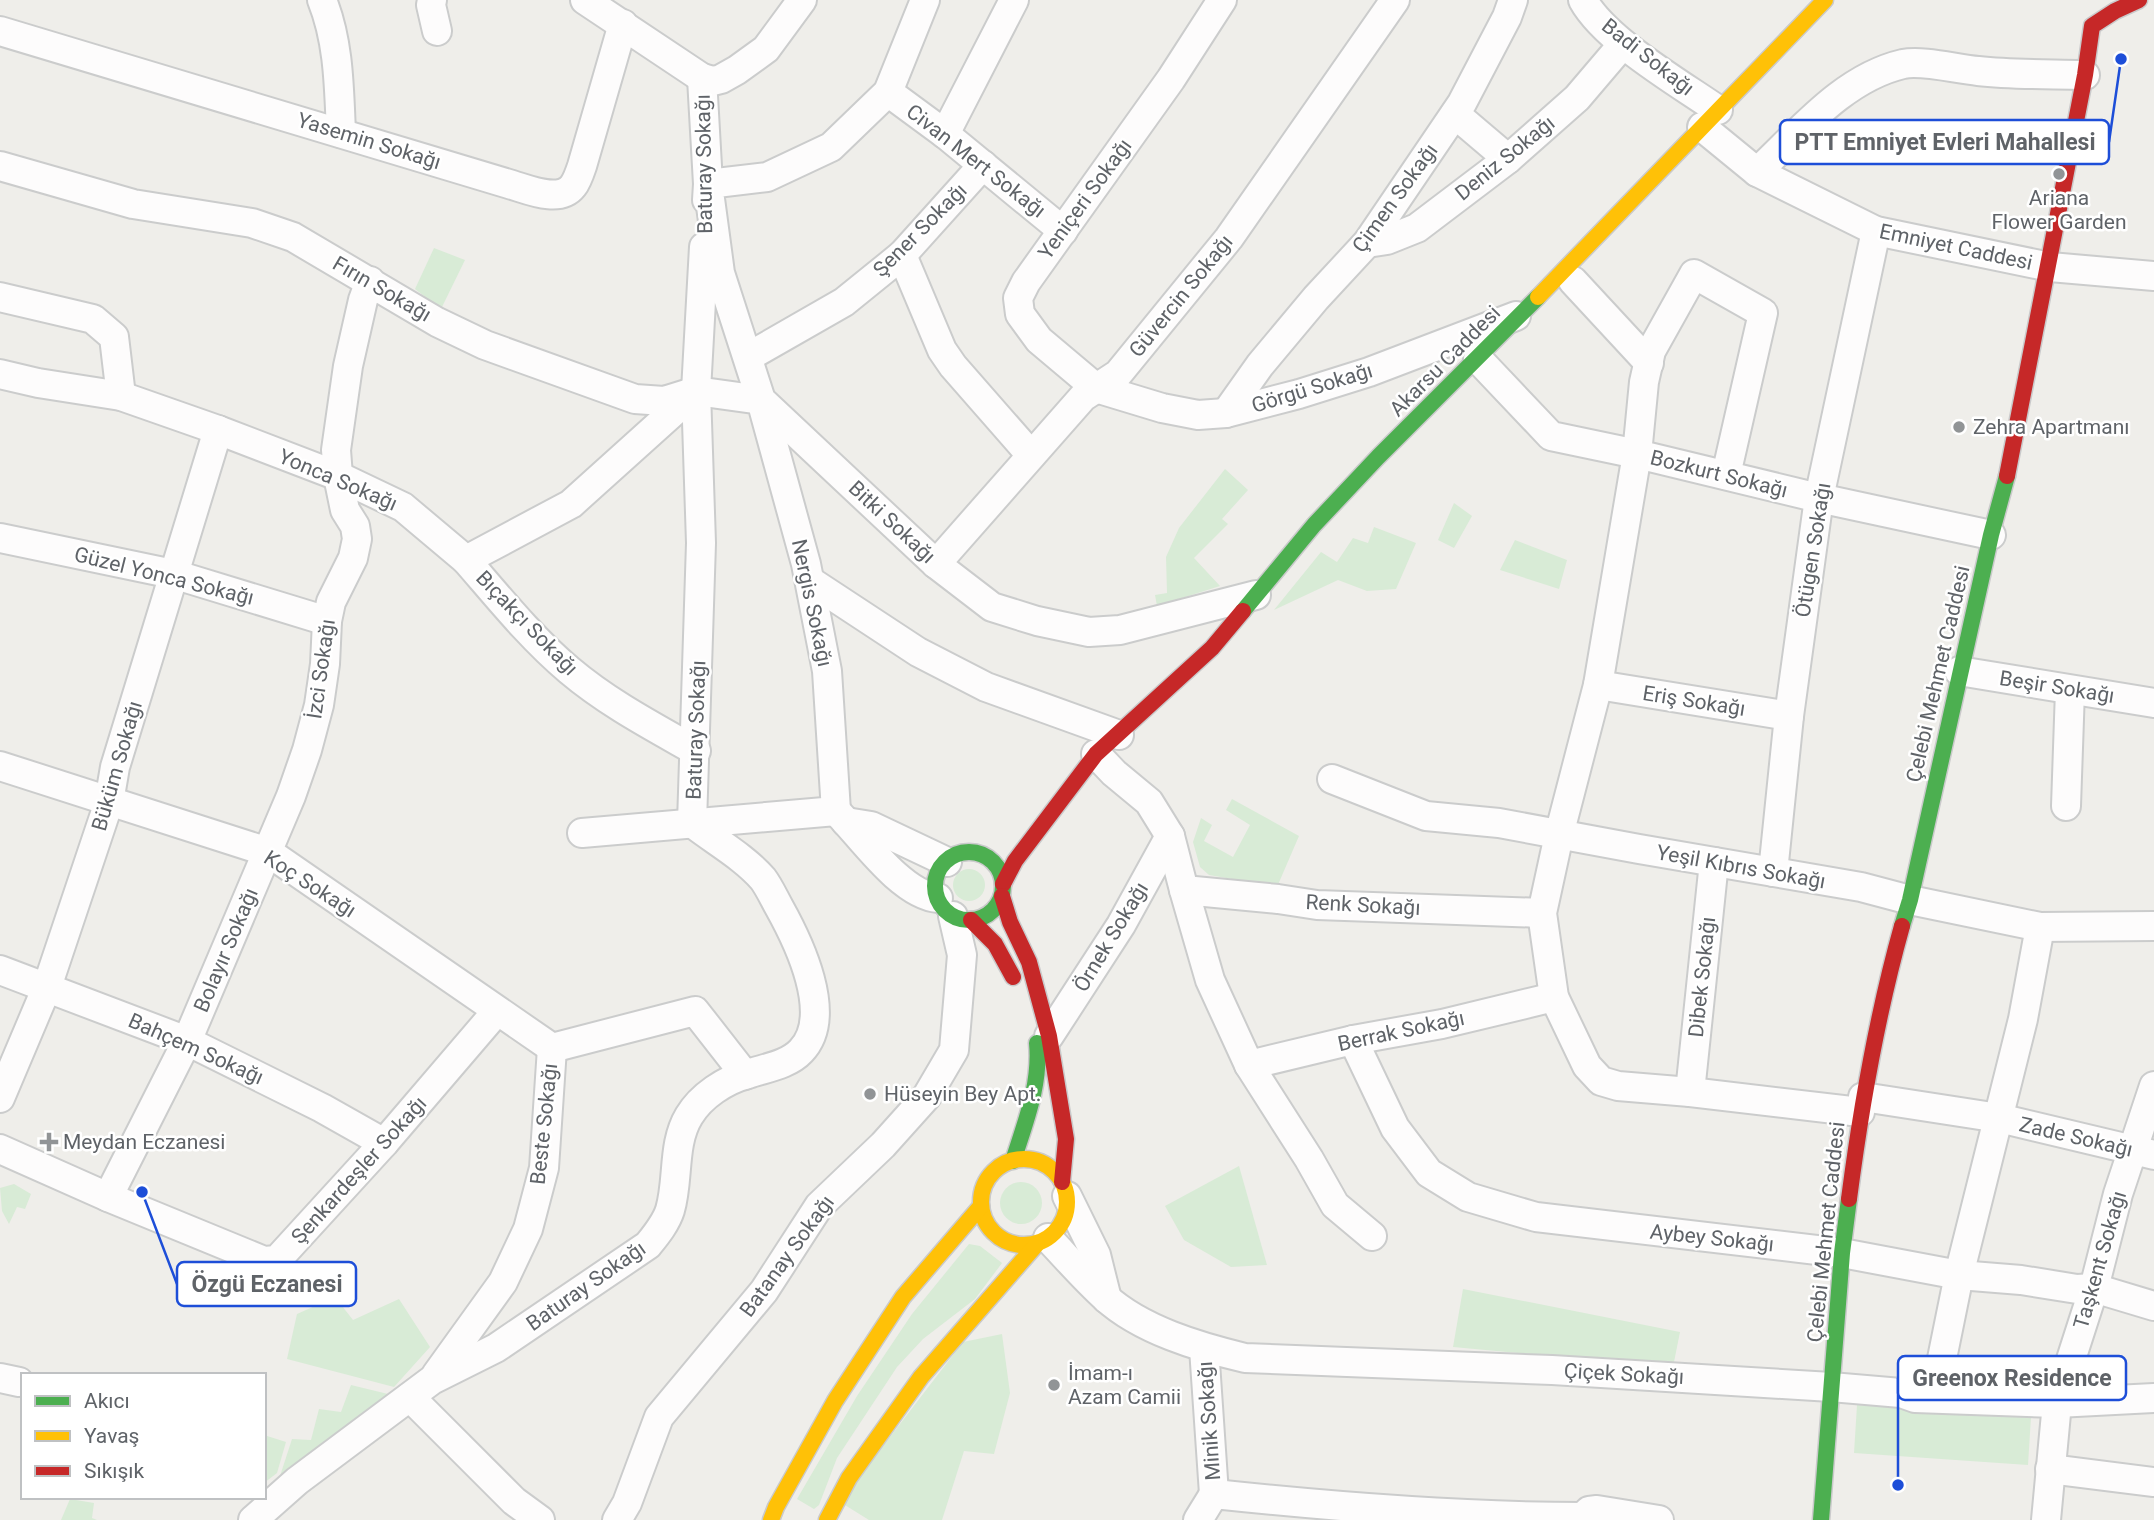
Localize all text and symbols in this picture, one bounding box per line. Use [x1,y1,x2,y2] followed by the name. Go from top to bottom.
[1597,14,1699,100] street label: Badi Sokağı
[691,94,717,234] street label: Baturay Sokağı
[902,99,1050,223] street label: Civan Mert Sokağı
[294,108,444,174] street label: Yasemin Sokağı
[1451,111,1559,205] street label: Deniz Sokağı
[1780,120,2109,164] callout: PTT Emniyet Evleri Mahallesi
[1795,129,2095,156] text: PTT Emniyet Evleri Mahallesi
[1033,134,1137,264] street label: Yeniçeri Sokağı
[1347,139,1443,257] street label: Çimen Sokağı
[2051,166,2067,182] marker: Ariana Flower Garden
[868,178,972,282] street label: Şener Sokağı
[1991,186,2127,234] place label: Ariana Flower Garden
[1877,219,2035,275] street label: Emniyet Caddesi
[1124,230,1238,362] street label: Güvercin Sokağı
[329,251,435,327] street label: Fırın Sokağı
[1385,301,1505,421] street label: Akarsu Caddesi
[1249,358,1375,418] street label: Görgü Sokağı
[1973,415,2129,439] place label: Zehra Apartmanı
[1951,419,1967,435] marker: Zehra Apartmanı
[275,444,401,516] street label: Yonca Sokağı
[1648,445,1790,503] street label: Bozkurt Sokağı
[844,476,940,568] street label: Bitki Sokağı
[1790,481,1836,619] street label: Ötügen Sokağı
[787,537,837,669] street label: Nergis Sokağı
[72,542,256,610] street label: Güzel Yonca Sokağı
[1901,563,1975,785] street label: Çelebi Mehmet Caddesi
[471,566,583,680] street label: Bıçakçı Sokağı
[302,617,340,721] street label: İzci Sokağı
[682,660,710,800] street label: Baturay Sokağı
[1998,666,2116,708] street label: Beşir Sokağı
[1641,681,1747,721] street label: Eriş Sokağı
[87,698,147,834] street label: Büküm Sokağı
[1655,840,1827,894] street label: Yeşil Kıbrıs Sokağı
[260,845,360,923] street label: Koç Sokağı
[1069,878,1153,996] street label: Örnek Sokağı
[189,884,263,1016] street label: Bolayır Sokağı
[1305,890,1421,920] street label: Renk Sokağı
[1684,915,1720,1039] street label: Dibek Sokağı
[1335,1006,1467,1056] street label: Berrak Sokağı
[125,1008,267,1090] street label: Bahçem Sokağı
[526,1062,562,1186] street label: Beste Sokağı
[884,1082,1041,1106] place label: Hüseyin Bey Apt.
[862,1086,878,1102] marker: Hüseyin Bey Apt.
[286,1091,432,1249] street label: Şenkardeşler Sokağı
[2017,1112,2135,1162] street label: Zade Sokağı
[1802,1121,1850,1343] street label: Çelebi Mehmet Caddesi
[63,1130,225,1154] place label: Meydan Eczanesi
[41,1134,57,1150] marker: Meydan Eczanesi
[2069,1188,2131,1332] street label: Taşkent Sokağı
[735,1191,839,1321] street label: Batanay Sokağı
[1649,1220,1775,1256] street label: Aybey Sokağı
[522,1236,650,1336] street label: Baturay Sokağı
[177,1262,356,1306] callout: Özgü Eczanesi
[191,1270,343,1298] text: Özgü Eczanesi
[1898,1356,2126,1400] callout: Greenox Residence
[1563,1359,1685,1389] street label: Çiçek Sokağı
[1068,1361,1181,1409] place label: İmam-ı Azam Camii
[1193,1361,1225,1481] street label: Minik Sokağı
[1912,1365,2112,1392] text: Greenox Residence
[21,1373,266,1499] legend
[1046,1377,1062,1393] marker: İmam-ı Azam Camii
[84,1389,130,1413] text: Akıcı
[84,1424,139,1448] text: Yavaş
[84,1459,145,1483] text: Sıkışık

